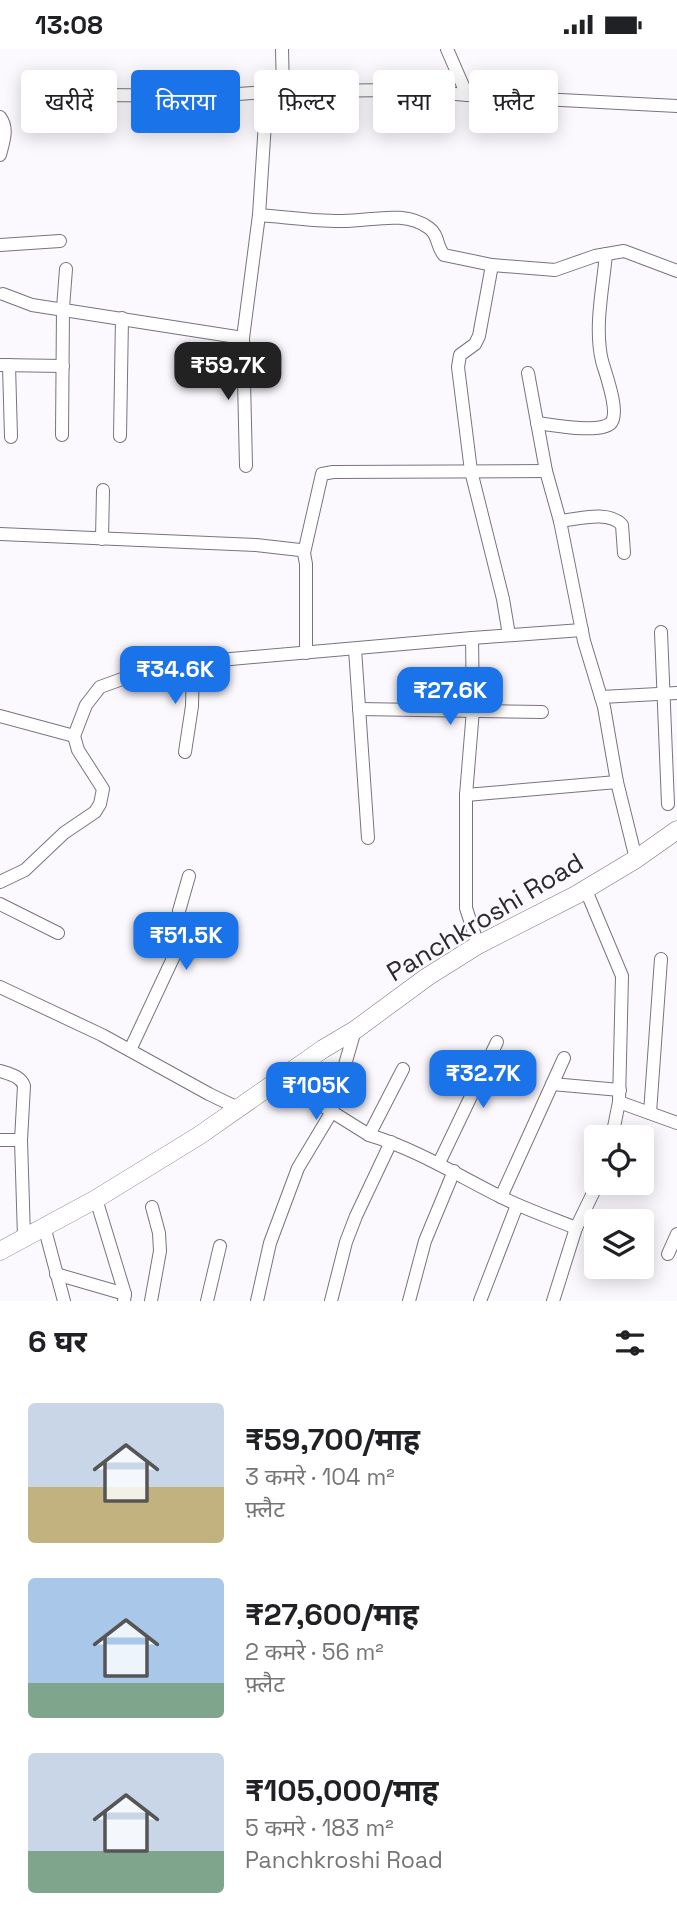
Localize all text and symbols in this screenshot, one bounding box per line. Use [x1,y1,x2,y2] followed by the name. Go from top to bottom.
[35,8,103,42] text: 13:08
[21,70,117,133] chip: खरीदें
[131,70,240,133] chip: किराया
[254,70,359,133] chip: फ़िल्टर
[373,70,455,133] chip: नया
[469,70,558,133] chip: फ़्लैट
[171,343,285,402] pin: ₹59.7K
[190,350,266,380] text: ₹59.7K
[118,647,232,706] pin: ₹34.6K
[136,654,214,684] text: ₹34.6K
[393,667,507,727] pin: ₹27.6K
[413,675,487,705] text: ₹27.6K
[380,845,590,989] street label: Panchkroshi Road
[129,913,243,972] pin: ₹51.5K
[149,920,223,950] text: ₹51.5K
[426,1051,540,1110] pin: ₹32.7K
[445,1058,521,1088] text: ₹32.7K
[267,1063,365,1122] pin: ₹105K
[282,1070,350,1100] text: ₹105K
[584,1125,654,1279] map controls
[584,1125,654,1195] button: locate
[584,1209,654,1279] button: layers
[28,1322,87,1361] text: 6 घर
[611,1324,649,1362] icon: filters
[245,1420,420,1459] text: ₹59,700/माह
[84,1431,168,1515] icon: home
[245,1462,395,1492] text: 3 कमरे · 104 m²
[245,1494,285,1524] text: फ़्लैट
[245,1595,419,1634] text: ₹27,600/माह
[84,1606,168,1690] icon: home
[245,1637,384,1667] text: 2 कमरे · 56 m²
[245,1669,285,1699] text: फ़्लैट
[245,1771,438,1810] text: ₹105,000/माह
[84,1781,168,1865] icon: home
[245,1813,394,1843] text: 5 कमरे · 183 m²
[245,1845,443,1875] text: Panchkroshi Road

